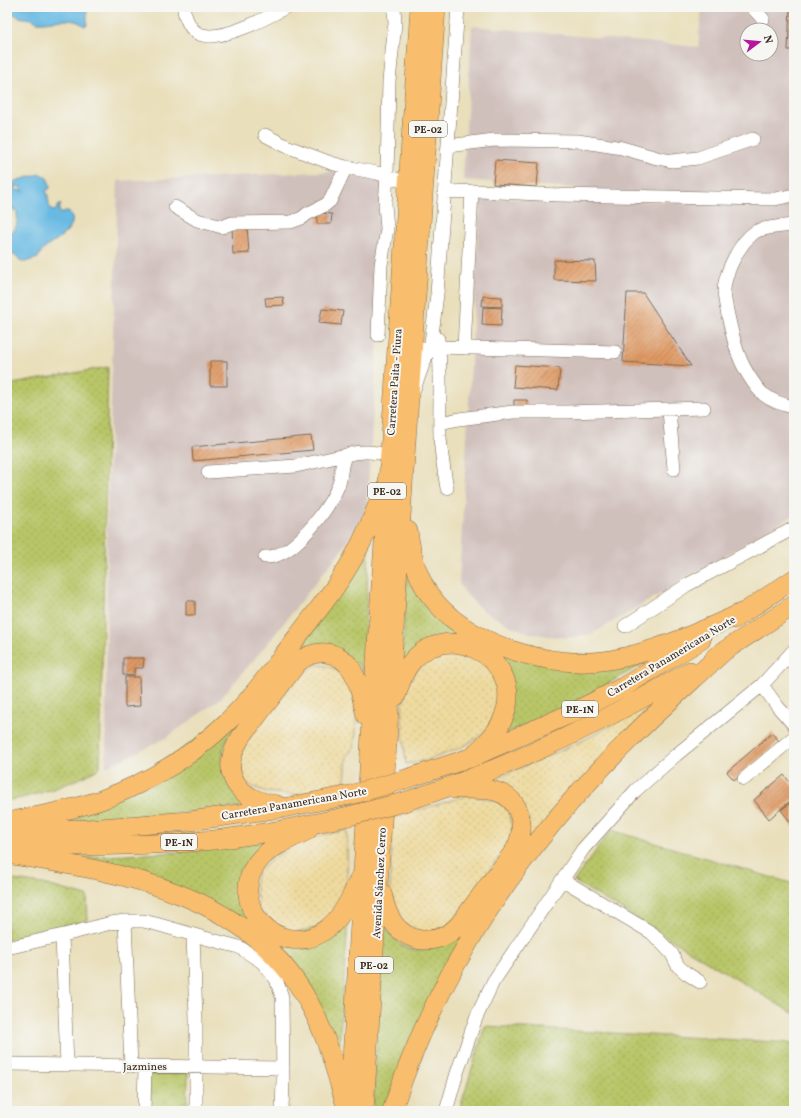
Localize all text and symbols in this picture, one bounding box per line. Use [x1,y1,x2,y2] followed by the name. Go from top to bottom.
[739,22,779,62] north arrow
[759,34,775,46] text: N
[409,121,447,137] road number: PE-02
[384,327,407,436] street label: Carretera Paita - Piura
[368,483,406,499] road number: PE-02
[605,613,739,702] street label: Carretera Panamericana Norte
[562,701,598,717] road number: PE-1N
[220,784,368,825] street label: Carretera Panamericana Norte
[370,827,391,939] street label: Avenida Sánchez Cerro
[161,834,197,850] road number: PE-1N
[355,957,393,973] road number: PE-02
[123,1060,167,1075] street label: Jazmines

